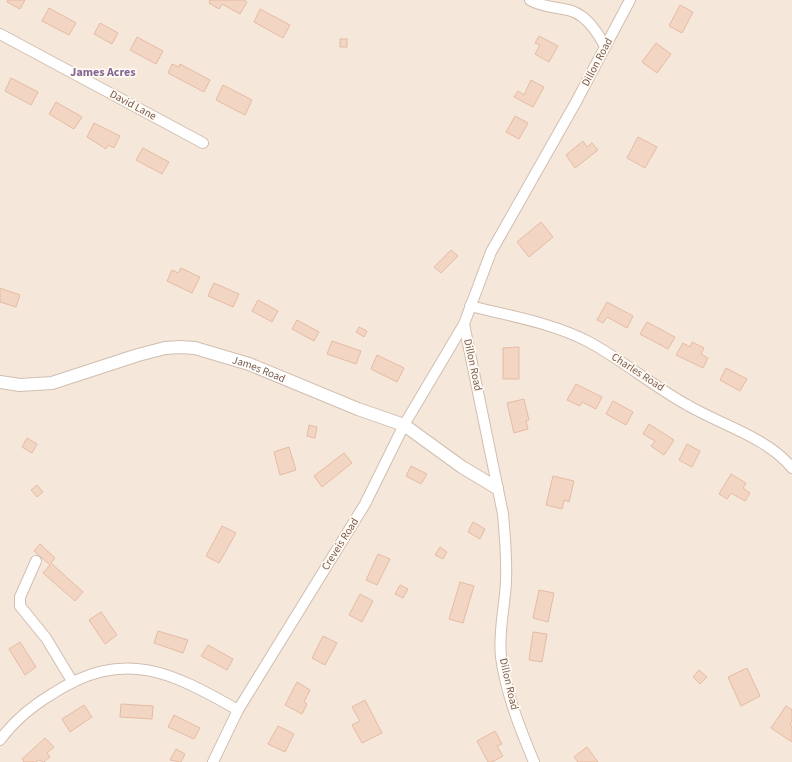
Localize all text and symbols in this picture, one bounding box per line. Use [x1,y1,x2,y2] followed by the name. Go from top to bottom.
[578,35,616,89] street label: Dillon Road
[70,64,136,81] district label: James Acres
[107,86,159,124] street label: David Lane
[460,338,486,392] street label: Dillon Road
[609,349,667,395] street label: Charles Road
[231,352,288,386] street label: James Road
[318,515,362,573] street label: Creveis Road
[496,657,522,711] street label: Dillon Road

